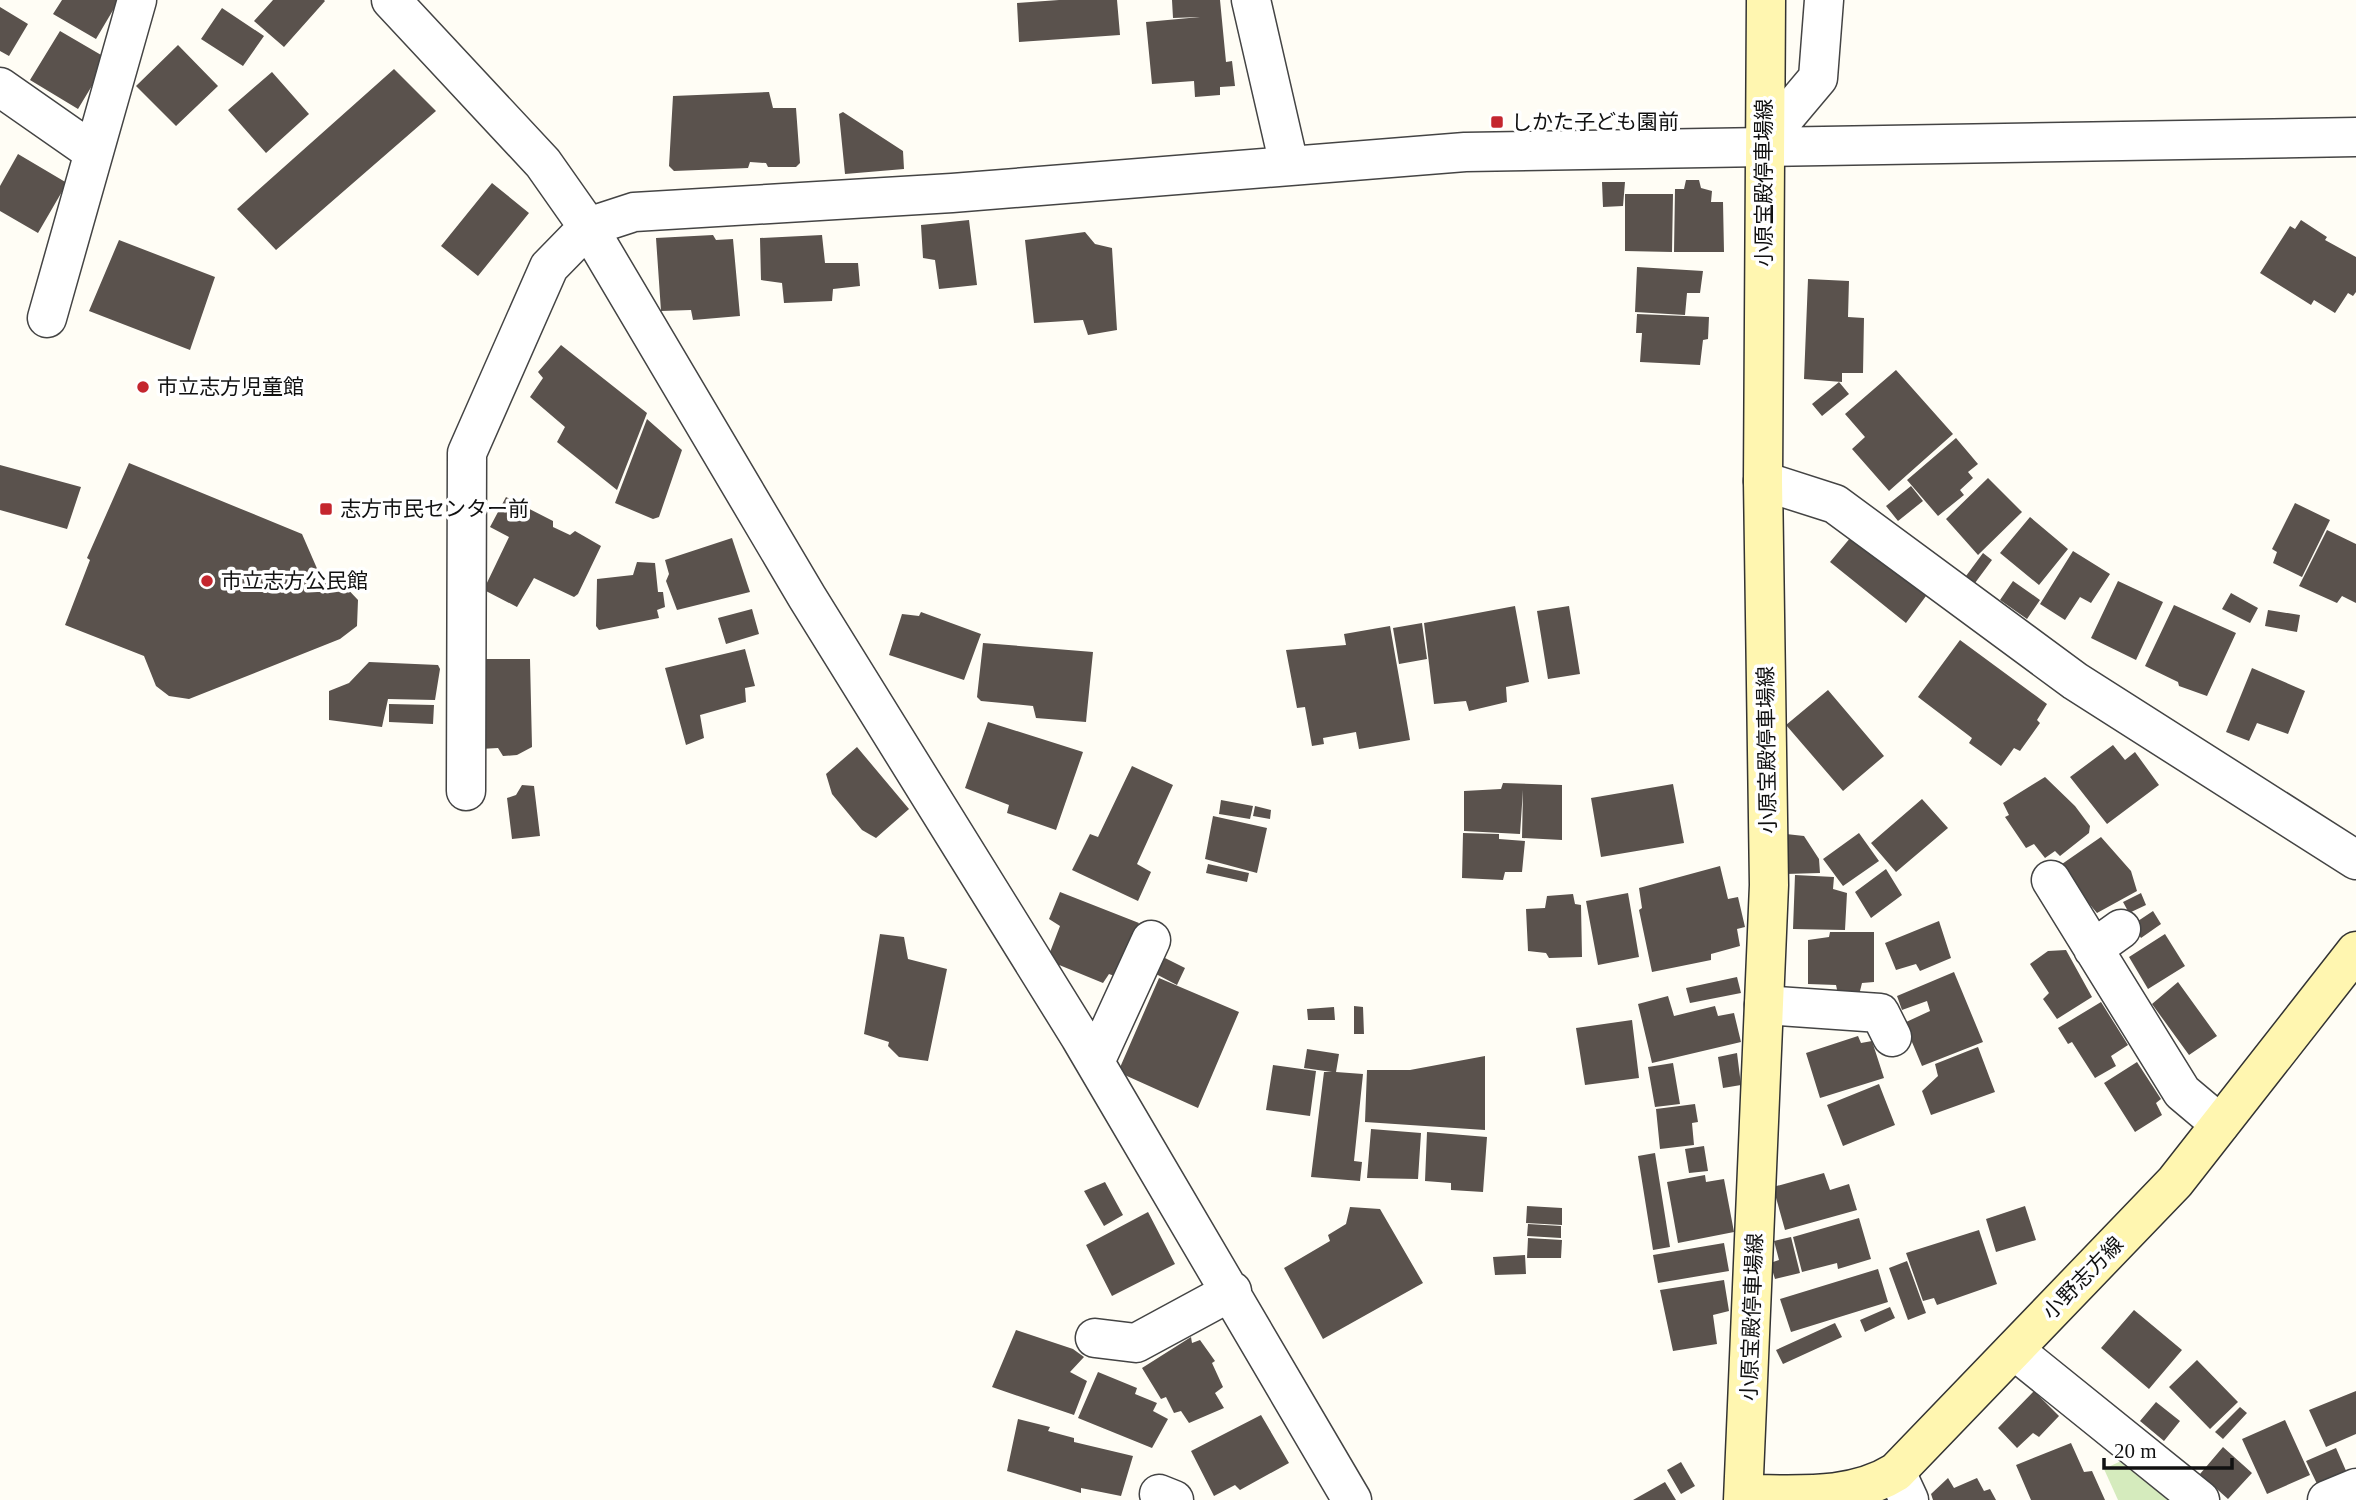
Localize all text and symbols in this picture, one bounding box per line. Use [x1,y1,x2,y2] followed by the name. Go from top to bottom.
[1752,99,1776,267] street label: 小原宝殿停車場線
[1511,110,1679,134] place label: しかた子ども園前
[1489,114,1505,130] marker: しかた子ども園前
[157,375,304,399] place label: 市立志方児童館
[135,379,151,395] marker: 市立志方児童館
[340,497,529,521] place label: 志方市民センター前
[318,501,334,517] marker: 志方市民センター前
[221,569,368,593] place label: 市立志方公民館
[199,573,215,589] marker: 市立志方公民館
[1754,666,1780,834] street label: 小原宝殿停車場線
[2038,1232,2128,1324] street label: 小野志方線
[1737,1233,1767,1401] street label: 小原宝殿停車場線
[2104,1426,2232,1470] scale bar
[2114,1439,2157,1463] text: 20 m

